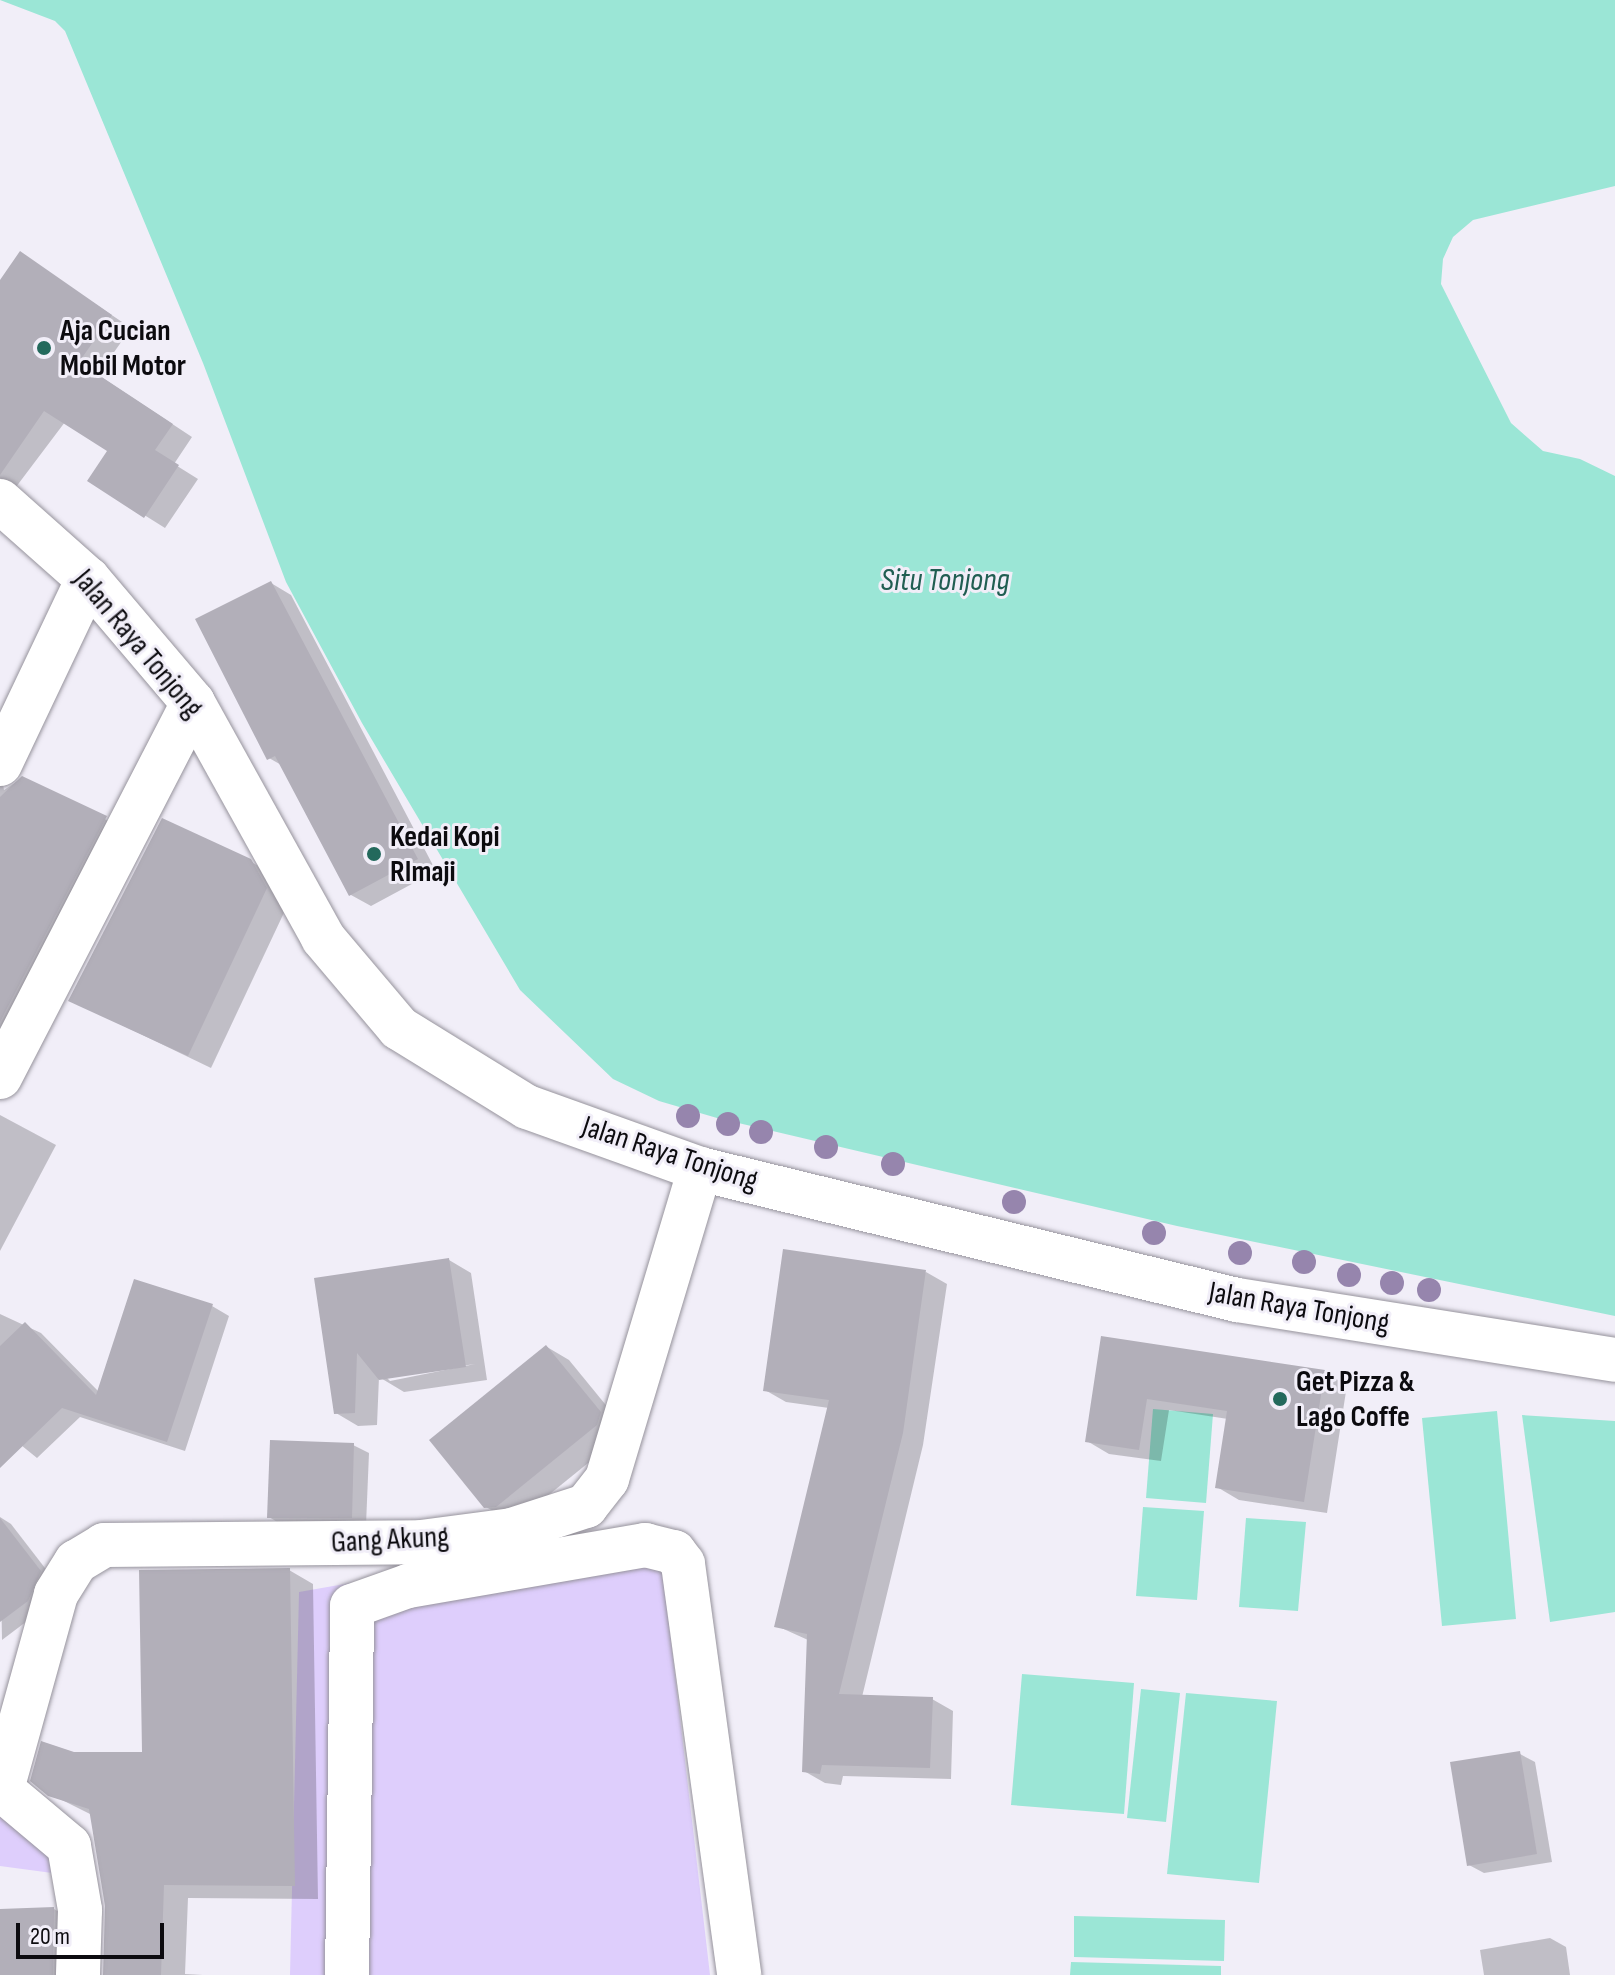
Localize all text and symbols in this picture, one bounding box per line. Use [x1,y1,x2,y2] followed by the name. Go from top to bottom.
[60,313,186,384] place label: Aja Cucian Mobil Motor
[35,339,53,357] marker: Aja Cucian Mobil Motor
[65,562,211,726] street label: Jalan Raya Tonjong
[881,562,1009,600] water label: Situ Tonjong
[390,819,500,890] place label: Kedai Kopi RImaji
[365,845,383,863] marker: Kedai Kopi RImaji
[578,1109,762,1199] street label: Jalan Raya Tonjong
[1206,1274,1392,1342] street label: Jalan Raya Tonjong
[1296,1364,1415,1434] place label: Get Pizza & Lago Coffe
[1271,1390,1289,1408] marker: Get Pizza & Lago Coffe
[330,1519,450,1561] street label: Gang Akung
[20,1907,168,1957] scale bar
[30,1922,70,1951] text: 20 m

